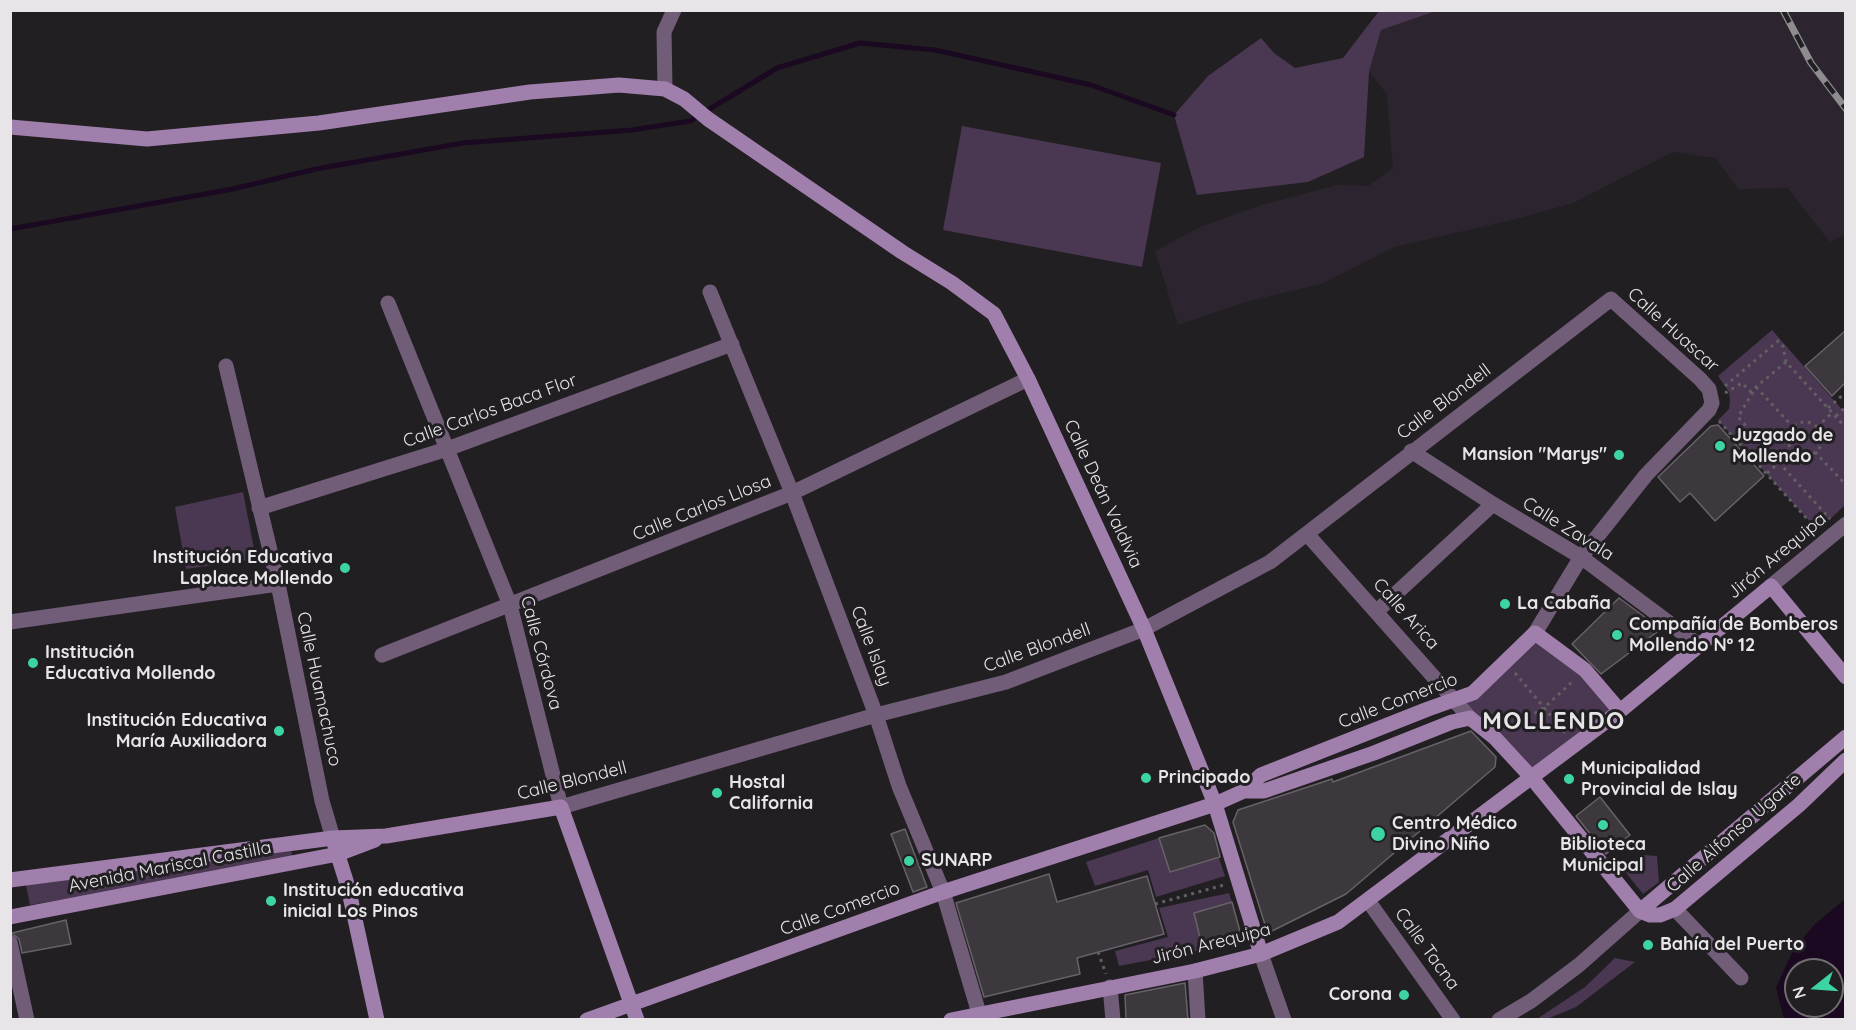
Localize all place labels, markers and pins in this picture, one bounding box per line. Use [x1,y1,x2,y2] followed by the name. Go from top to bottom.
[1732,425,1833,468] place label: Juzgado de Mollendo
[1713,439,1727,453] marker: Juzgado de Mollendo
[1462,444,1607,466] place label: Mansion "Marys"
[1612,448,1626,462] marker: Mansion "Marys"
[152,547,333,590] place label: Institución Educativa Laplace Mollendo
[338,561,352,575] marker: Institución Educativa Laplace Mollendo
[1517,593,1611,615] place label: La Cabaña
[1498,597,1512,611] marker: La Cabaña
[1629,614,1838,656] place label: Compañía de Bomberos Mollendo Nº 12
[1610,628,1624,642] marker: Compañía de Bomberos Mollendo Nº 12
[45,642,215,684] place label: Institución Educativa Mollendo
[26,656,40,670] marker: Institución Educativa Mollendo
[86,710,267,752] place label: Institución Educativa María Auxiliadora
[272,724,286,738] marker: Institución Educativa María Auxiliadora
[1581,758,1738,800] place label: Municipalidad Provincial de Islay
[1158,767,1250,789] place label: Principado
[1139,771,1153,785] marker: Principado
[729,772,813,814] place label: Hostal California
[1562,772,1576,786] marker: Municipalidad Provincial de Islay
[710,786,724,800] marker: Hostal California
[1392,813,1517,856] place label: Centro Médico Divino Niño
[1596,818,1610,832] marker: Biblioteca Municipal
[1369,825,1387,843] marker: Centro Médico Divino Niño
[1560,834,1646,876] place label: Biblioteca Municipal
[921,850,992,872] place label: SUNARP
[902,854,916,868] marker: SUNARP
[283,880,464,922] place label: Institución educativa inicial Los Pinos
[264,894,278,908] marker: Institución educativa inicial Los Pinos
[1660,934,1804,956] place label: Bahía del Puerto
[1641,938,1655,952] marker: Bahía del Puerto
[1329,984,1392,1006] place label: Corona
[1397,988,1411,1002] marker: Corona

